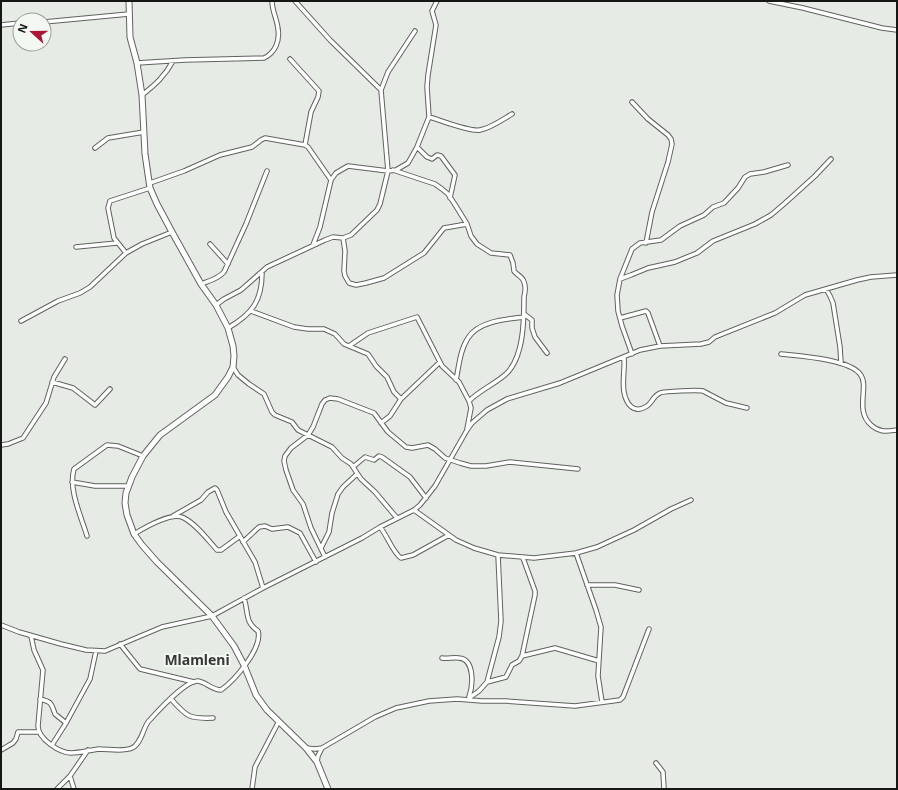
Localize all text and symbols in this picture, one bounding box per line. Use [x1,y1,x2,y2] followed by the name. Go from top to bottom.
[12,12,52,52] north arrow
[14,21,31,35] text: N
[164,650,230,669] district label: Mlamleni

